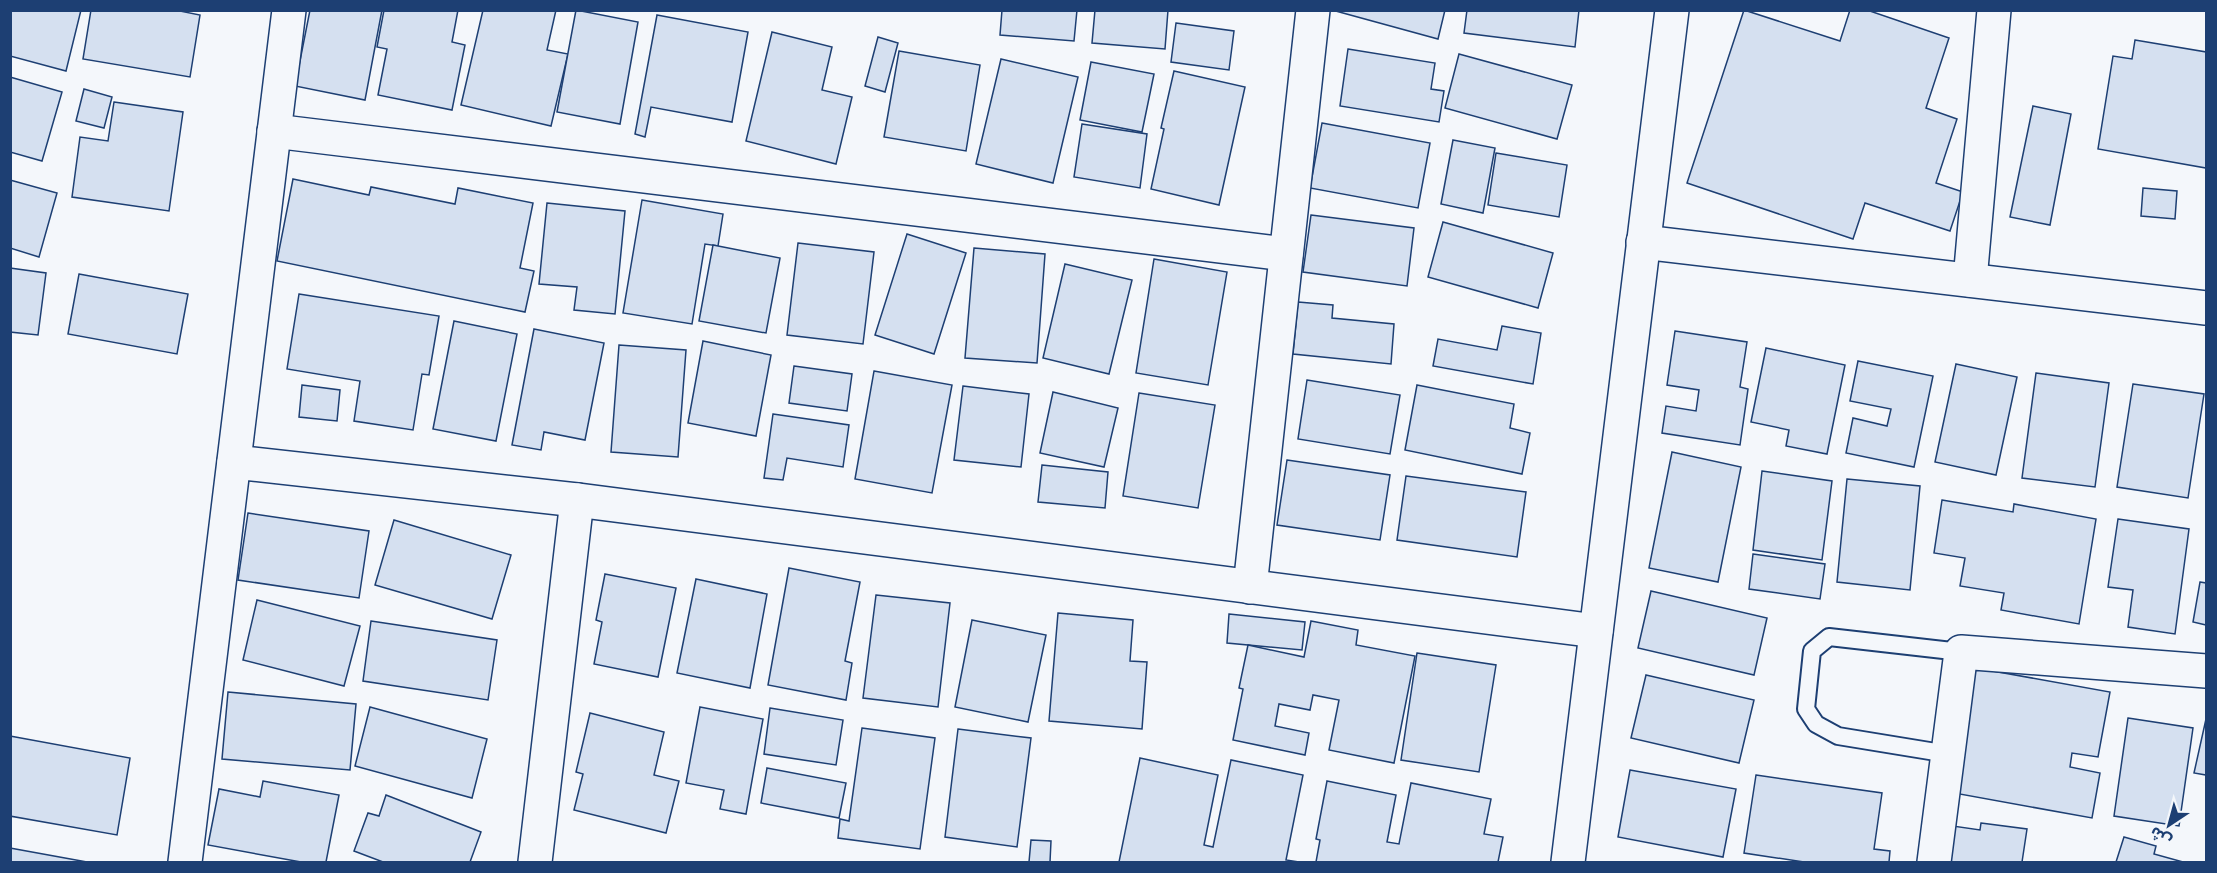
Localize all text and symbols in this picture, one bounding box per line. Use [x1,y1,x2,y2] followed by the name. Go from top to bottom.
[2139,795,2199,855] north arrow
[2147,821,2176,850] text: ش

